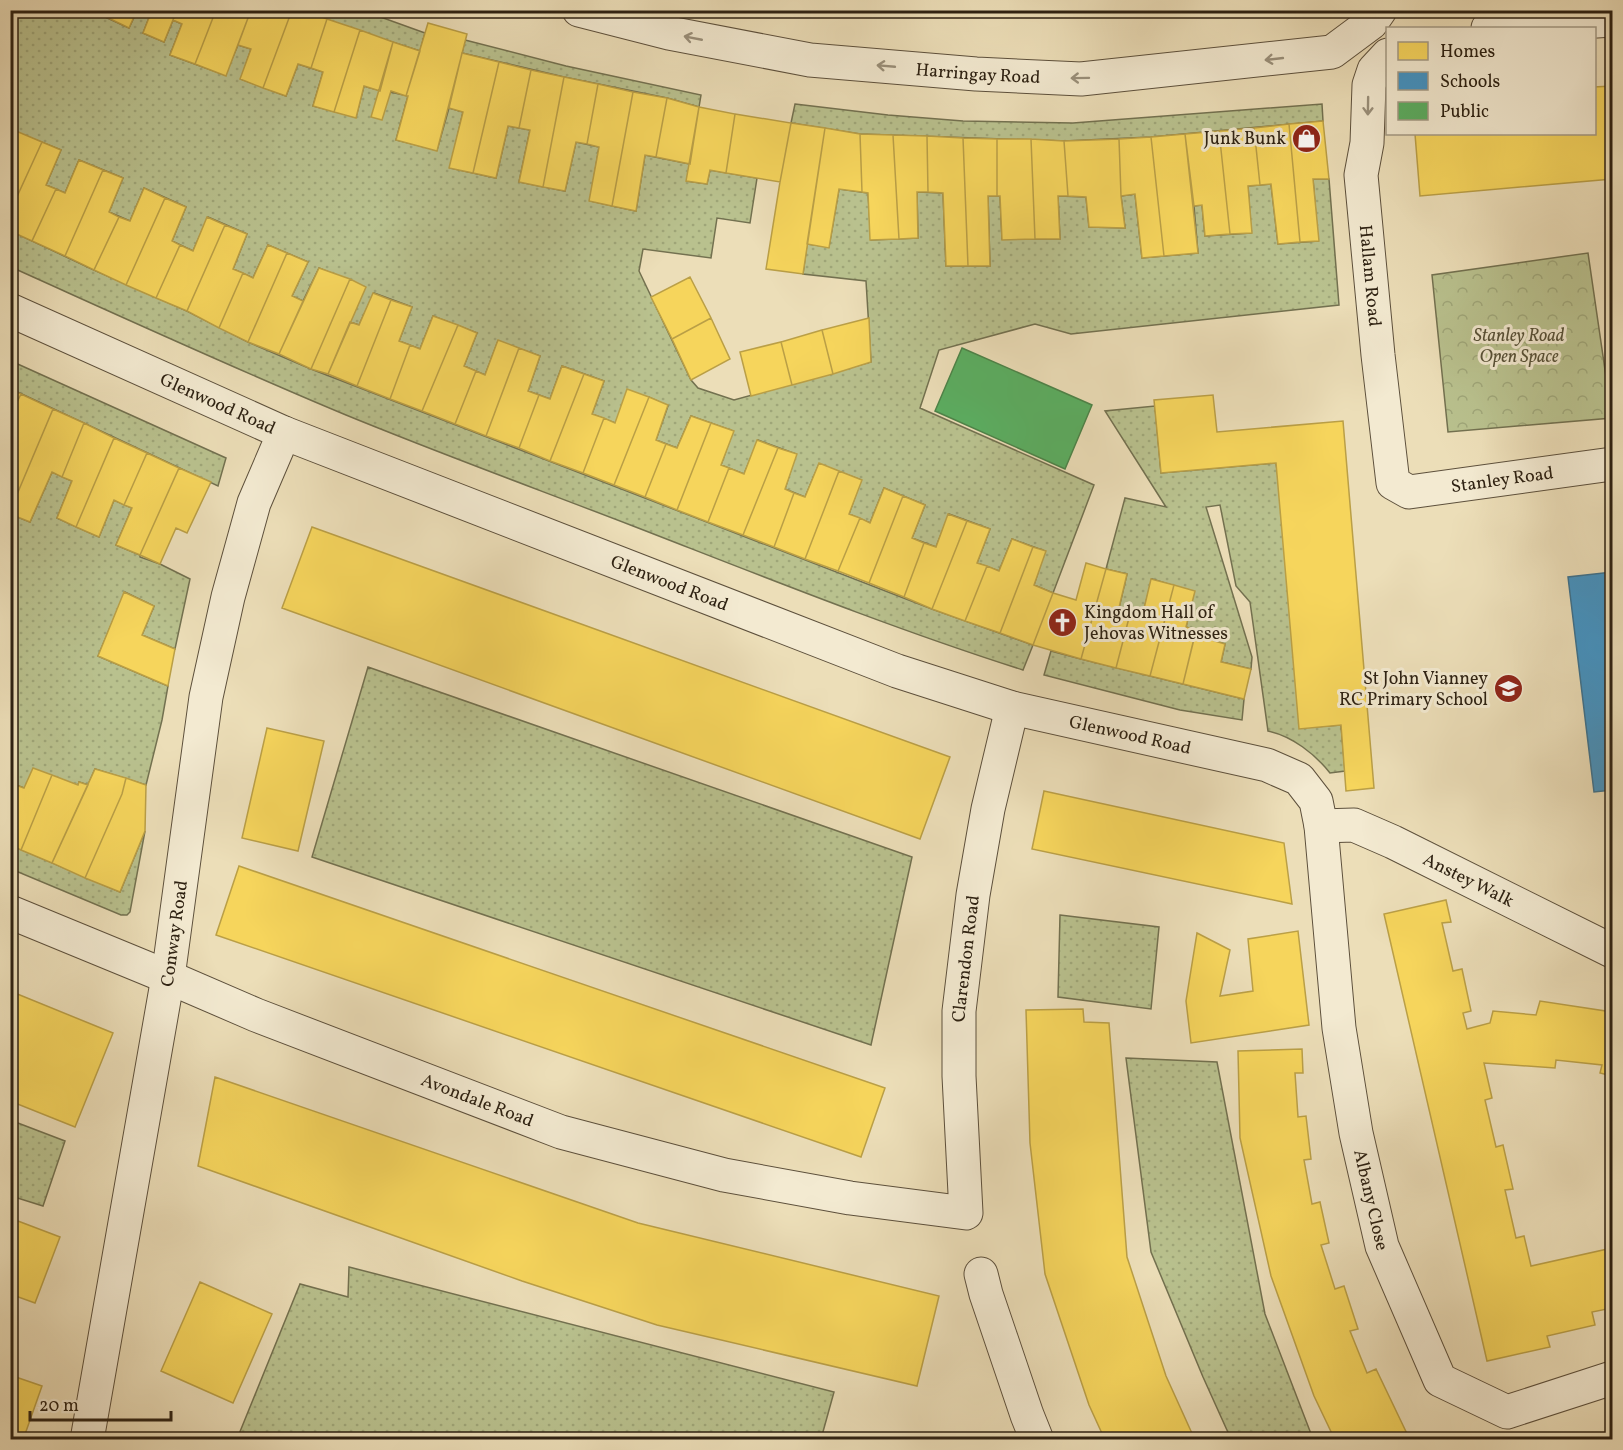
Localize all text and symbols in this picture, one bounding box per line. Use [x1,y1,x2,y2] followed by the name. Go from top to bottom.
[1386,27,1596,135] legend
[684,32,703,43] one-way arrow
[1440,40,1495,65] text: Homes
[1265,54,1285,65] one-way arrow
[915,58,1041,91] street label: Harringay Road
[876,60,896,71] one-way arrow
[1440,70,1500,95] text: Schools
[1071,72,1091,84] one-way arrow
[1363,96,1374,116] one-way arrow
[1440,100,1489,125] text: Public
[1291,122,1323,154] shop icon: Junk Bunk
[1204,127,1286,152] place label: Junk Bunk
[1352,224,1386,328] street label: Hallam Road
[1474,324,1565,370] park label: Stanley Road Open Space
[155,368,279,442] street label: Glenwood Road
[1450,461,1555,500] street label: Stanley Road
[607,550,732,618] street label: Glenwood Road
[1084,601,1228,647] place label: Kingdom Hall of Jehovas Witnesses
[1047,606,1079,638] church icon: Kingdom Hall of Jehovas Witnesses
[1339,667,1488,713] place label: St John Vianney RC Primary School
[1493,672,1525,704] school or university icon: St John Vianney RC Primary School
[1067,710,1193,762] street label: Glenwood Road
[1418,848,1518,914] street label: Anstey Walk
[156,879,195,989] street label: Conway Road
[948,894,987,1022] street label: Clarendon Road
[417,1068,537,1134] street label: Avondale Road
[1346,1147,1394,1253] street label: Albany Close
[30,1384,171,1422] scale bar
[39,1394,79,1419] text: 20 m

